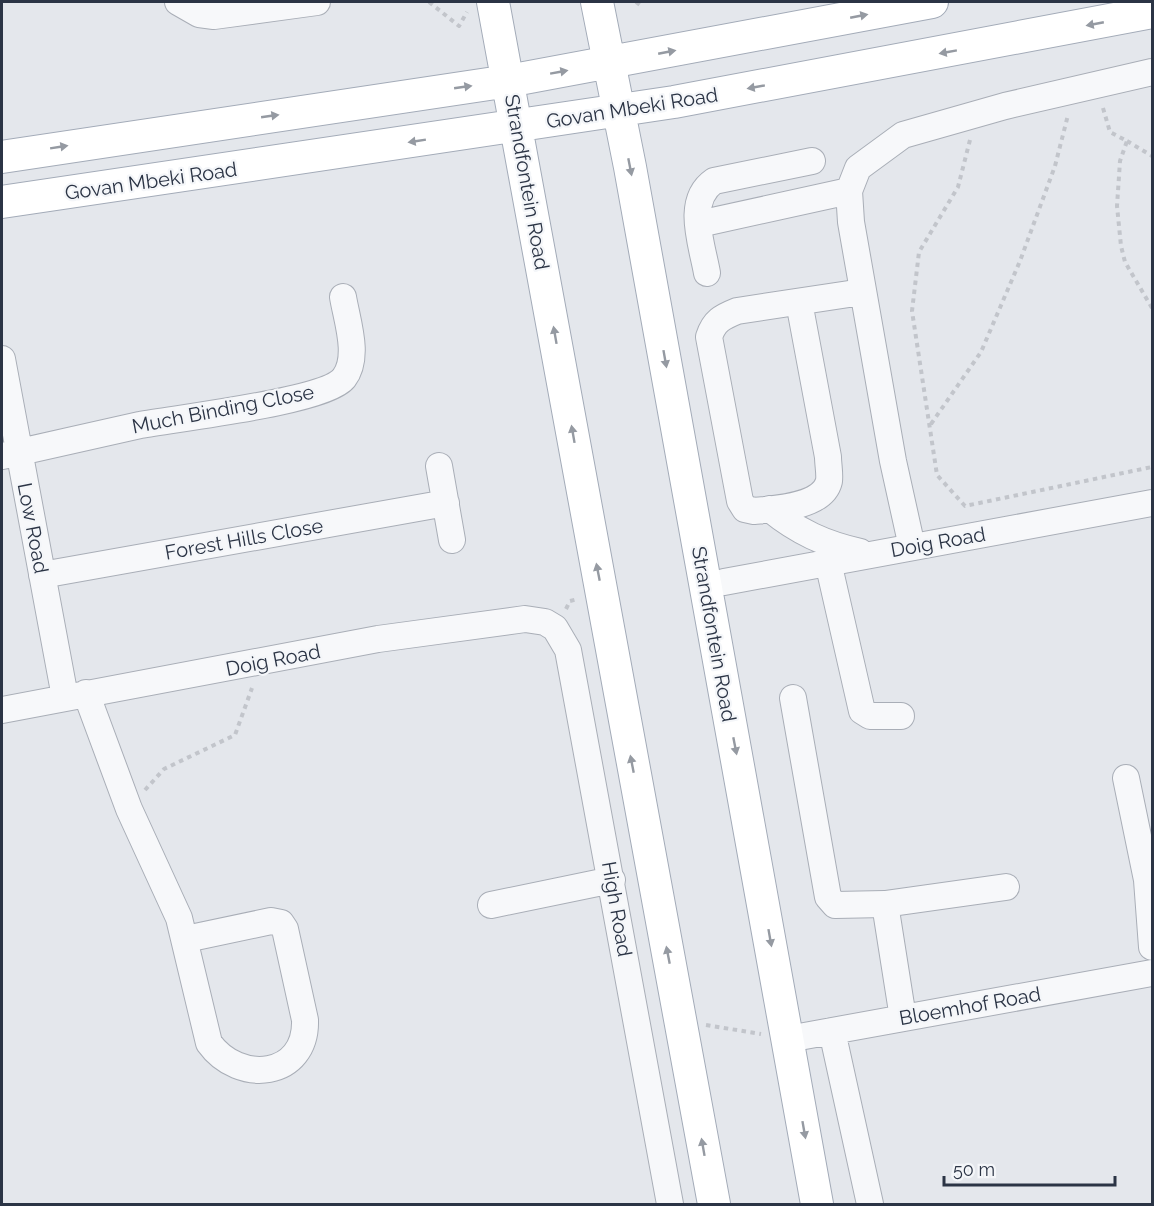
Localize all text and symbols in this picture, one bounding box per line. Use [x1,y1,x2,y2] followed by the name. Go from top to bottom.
[849,11,868,20] one-way arrow
[1085,20,1104,29] one-way arrow
[658,47,677,56] one-way arrow
[938,48,957,57] one-way arrow
[549,67,568,76] one-way arrow
[454,83,473,92] one-way arrow
[544,83,720,133] street label: Govan Mbeki Road
[746,83,765,92] one-way arrow
[500,92,554,272] street label: Strandfontein Road
[261,111,280,120] one-way arrow
[408,136,427,145] one-way arrow
[50,142,69,151] one-way arrow
[63,157,239,205] street label: Govan Mbeki Road
[626,158,635,177] one-way arrow
[550,325,559,344] one-way arrow
[661,349,670,368] one-way arrow
[130,380,316,438] street label: Much Binding Close
[568,424,577,443] one-way arrow
[12,481,54,575] street label: Low Road
[163,513,325,565] street label: Forest Hills Close
[889,522,987,562] street label: Doig Road
[687,544,741,724] street label: Strandfontein Road
[593,562,602,581] one-way arrow
[224,639,322,681] street label: Doig Road
[731,737,740,756] one-way arrow
[627,754,636,773] one-way arrow
[597,860,637,958] street label: High Road
[766,928,775,947] one-way arrow
[663,945,672,964] one-way arrow
[897,982,1043,1030] street label: Bloemhof Road
[800,1120,809,1139] one-way arrow
[699,1137,708,1156] one-way arrow
[944,1149,1115,1187] scale bar
[953,1159,995,1180] text: 50 m

